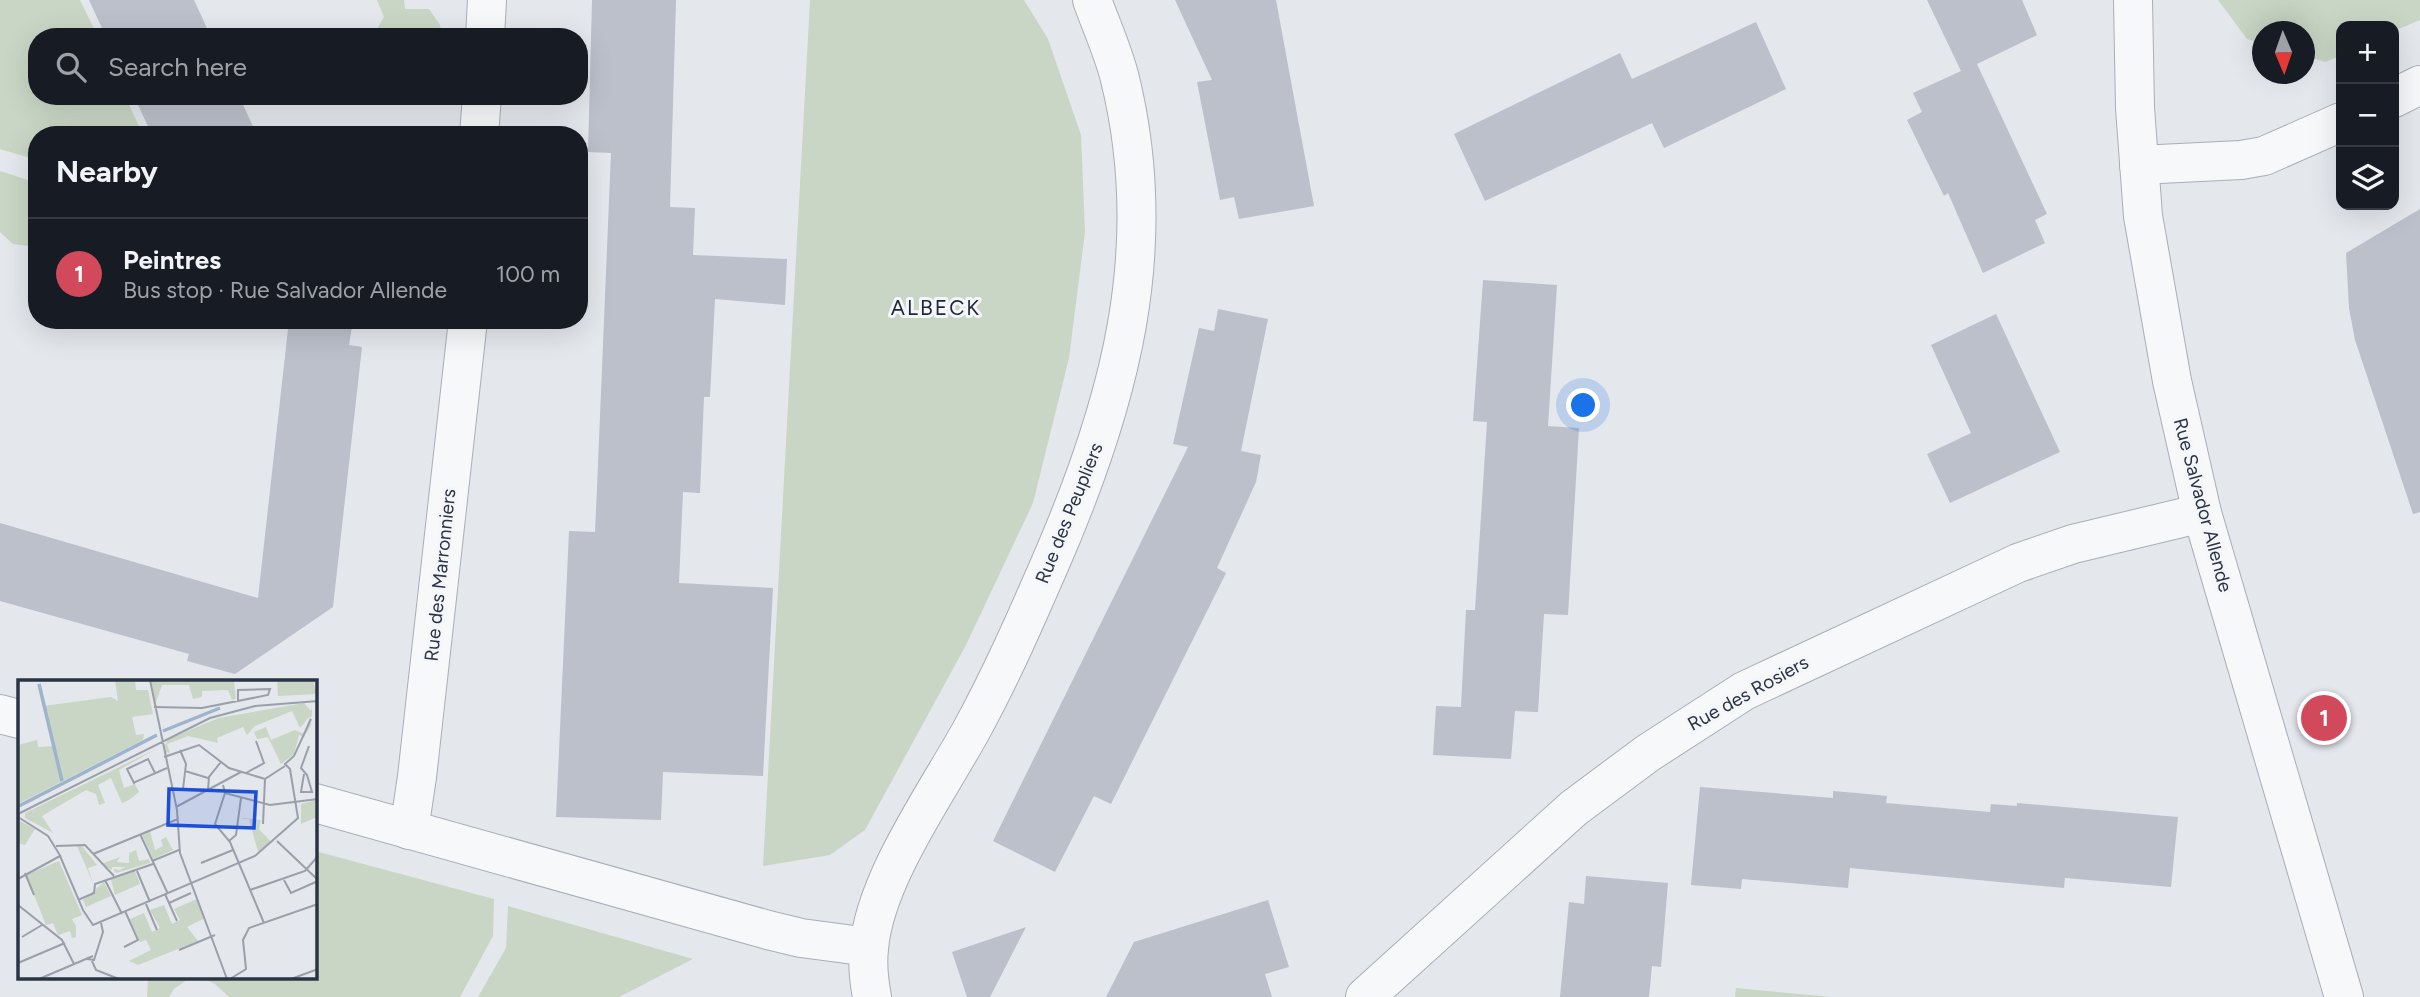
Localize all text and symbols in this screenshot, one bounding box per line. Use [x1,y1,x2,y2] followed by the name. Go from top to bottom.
[2252,21,2315,84] north arrow
[2336,21,2399,210] map controls
[2336,21,2399,84] button: +
[28,28,588,105] search box
[52,48,90,86] icon: search
[108,51,247,83] text: Search here
[2336,84,2399,147] button: −
[2336,147,2399,210] button: layers
[56,153,158,190] text: Nearby
[123,244,221,276] text: Peintres
[74,260,84,288] text: 1
[496,260,560,288] text: 100 m
[123,276,447,304] text: Bus stop · Rue Salvador Allende
[891,295,981,320] district label: ALBECK
[1566,388,1600,422] your location
[2169,415,2237,595] street label: Rue Salvador Allende
[1030,439,1108,587] street label: Rue des Peupliers
[419,487,461,662] street label: Rue des Marronniers
[1684,650,1812,736] street label: Rue des Rosiers
[18,680,317,979] inset map
[2301,692,2347,744] pin: 1

